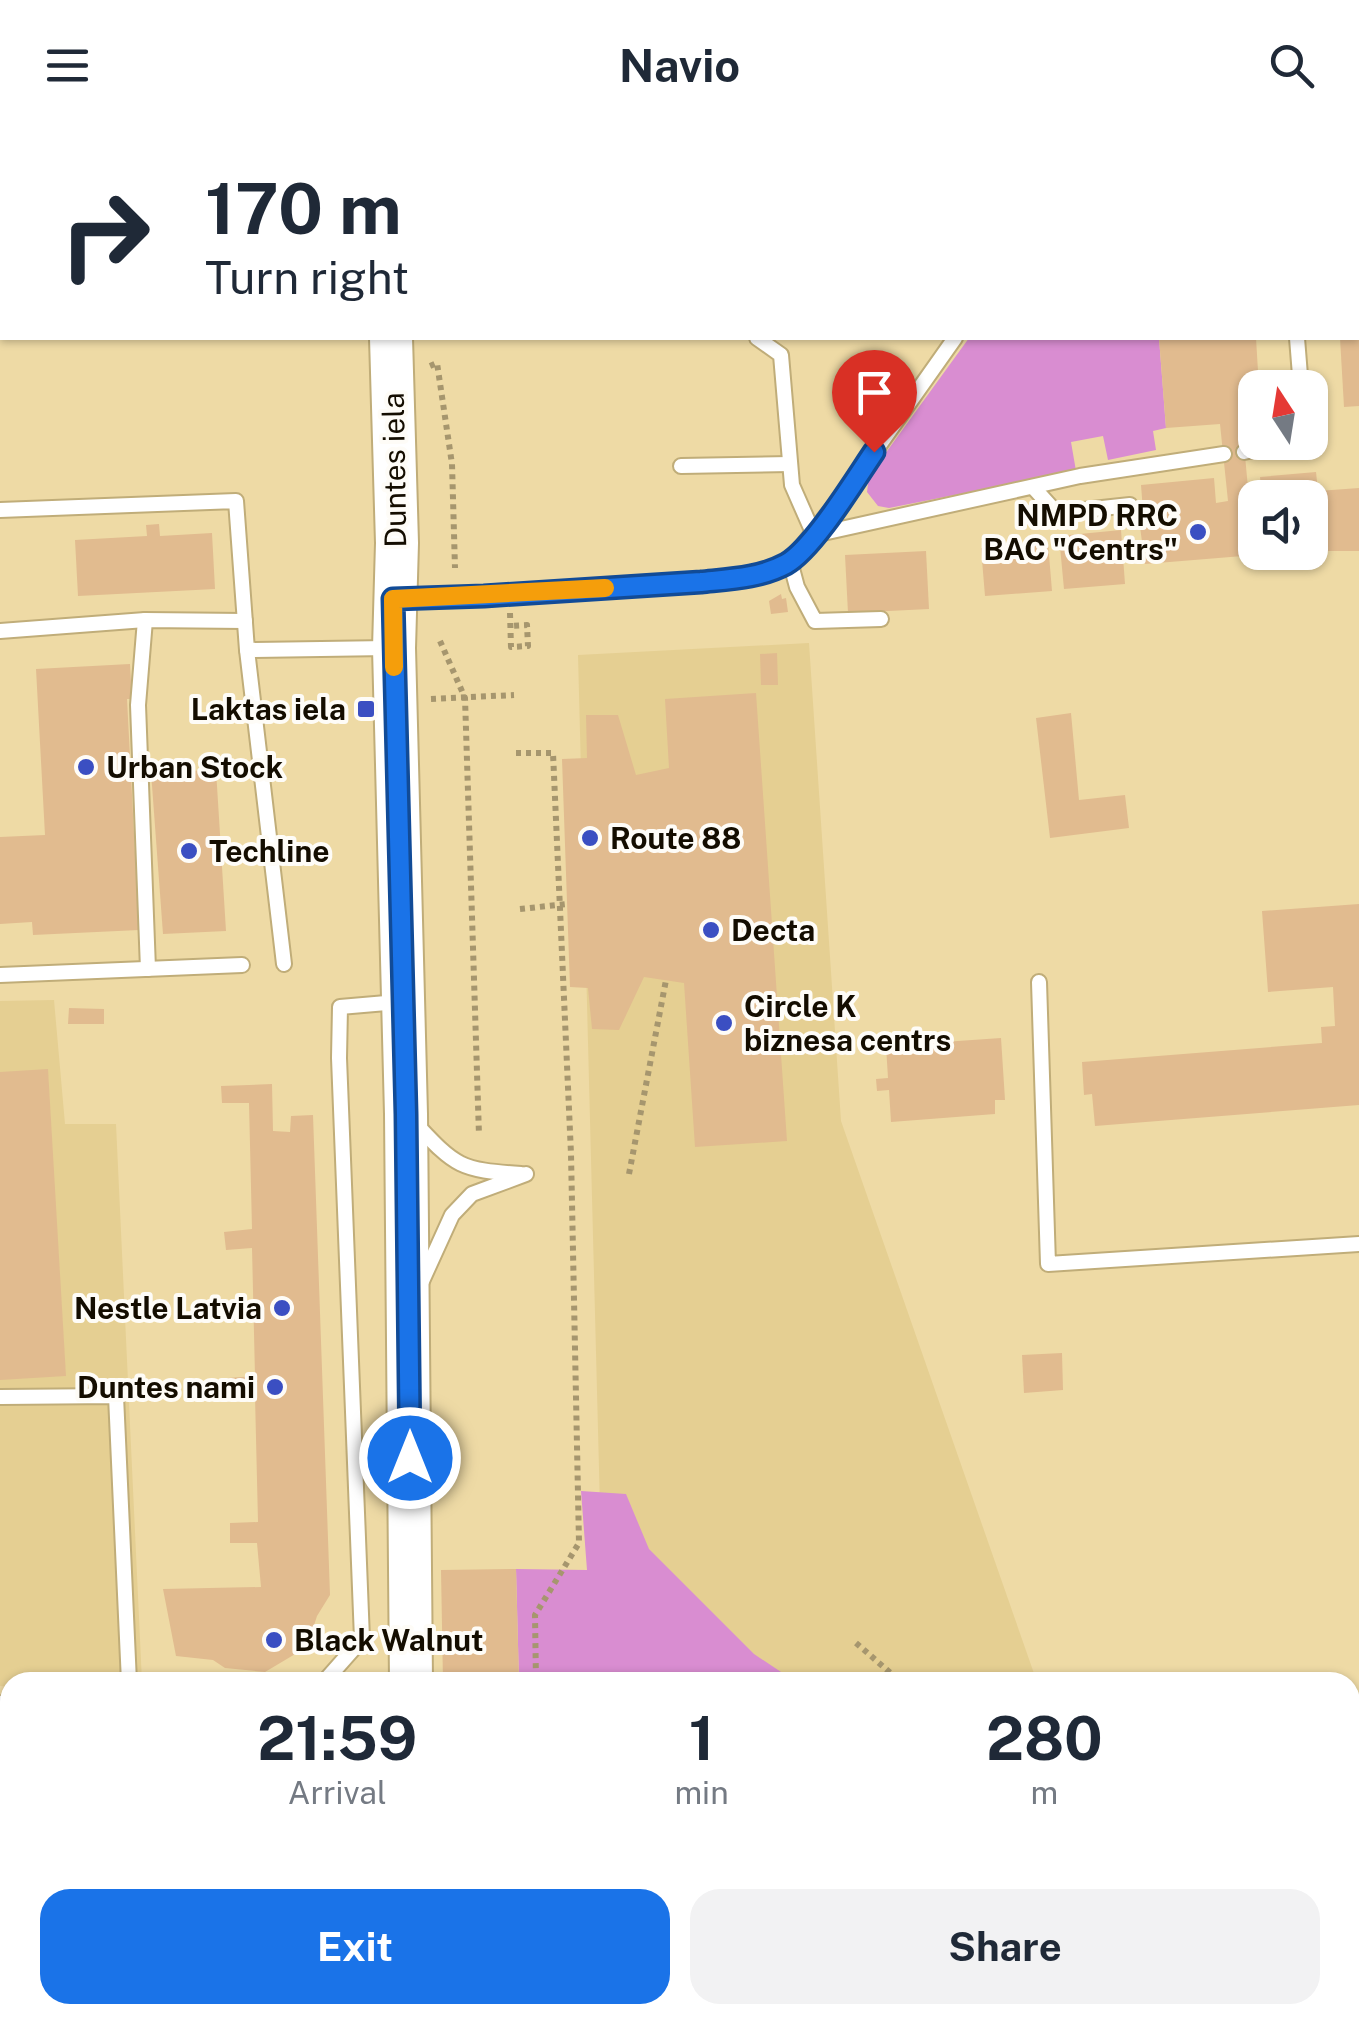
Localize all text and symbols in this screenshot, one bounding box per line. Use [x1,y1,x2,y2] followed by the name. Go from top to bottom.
[40,38,95,93] icon: menu
[1264,38,1319,93] icon: search
[619,39,740,92] text: Navio
[205,167,402,250] text: 170 m
[40,170,170,300] icon: right
[205,251,409,304] text: Turn right
[832,350,917,453] pin
[847,365,902,420] icon: arrive
[1238,370,1328,460] north arrow
[1238,370,1328,570] map controls
[375,392,413,548] street label: Duntes iela
[1238,480,1328,570] button: sound
[983,497,1178,567] place label: NMPD RRC BAC "Centrs"
[1187,521,1209,543] marker: NMPD RRC BAC "Centrs"
[191,691,346,727] place label: Laktas iela
[355,698,377,720] marker: Laktas iela
[106,749,283,785] place label: Urban Stock
[75,756,97,778] marker: Urban Stock
[610,820,741,856] place label: Route 88
[579,827,601,849] marker: Route 88
[209,833,330,869] place label: Techline
[178,840,200,862] marker: Techline
[731,912,815,948] place label: Decta
[700,919,722,941] marker: Decta
[744,988,951,1058] place label: Circle K biznesa centrs
[713,1012,735,1034] marker: Circle K biznesa centrs
[74,1290,262,1326] place label: Nestle Latvia
[271,1297,293,1319] marker: Nestle Latvia
[77,1369,255,1405] place label: Duntes nami
[264,1376,286,1398] marker: Duntes nami
[358,1406,462,1510] position arrow
[294,1622,484,1658] place label: Black Walnut
[263,1629,285,1651] marker: Black Walnut
[257,1703,417,1774] text: 21:59
[689,1703,714,1774] text: 1
[986,1703,1103,1774] text: 280
[288,1774,387,1811] text: Arrival
[674,1774,729,1811] text: min
[1031,1774,1058,1811] text: m
[40,1889,670,2004] button: Exit
[690,1889,1320,2004] button: Share

